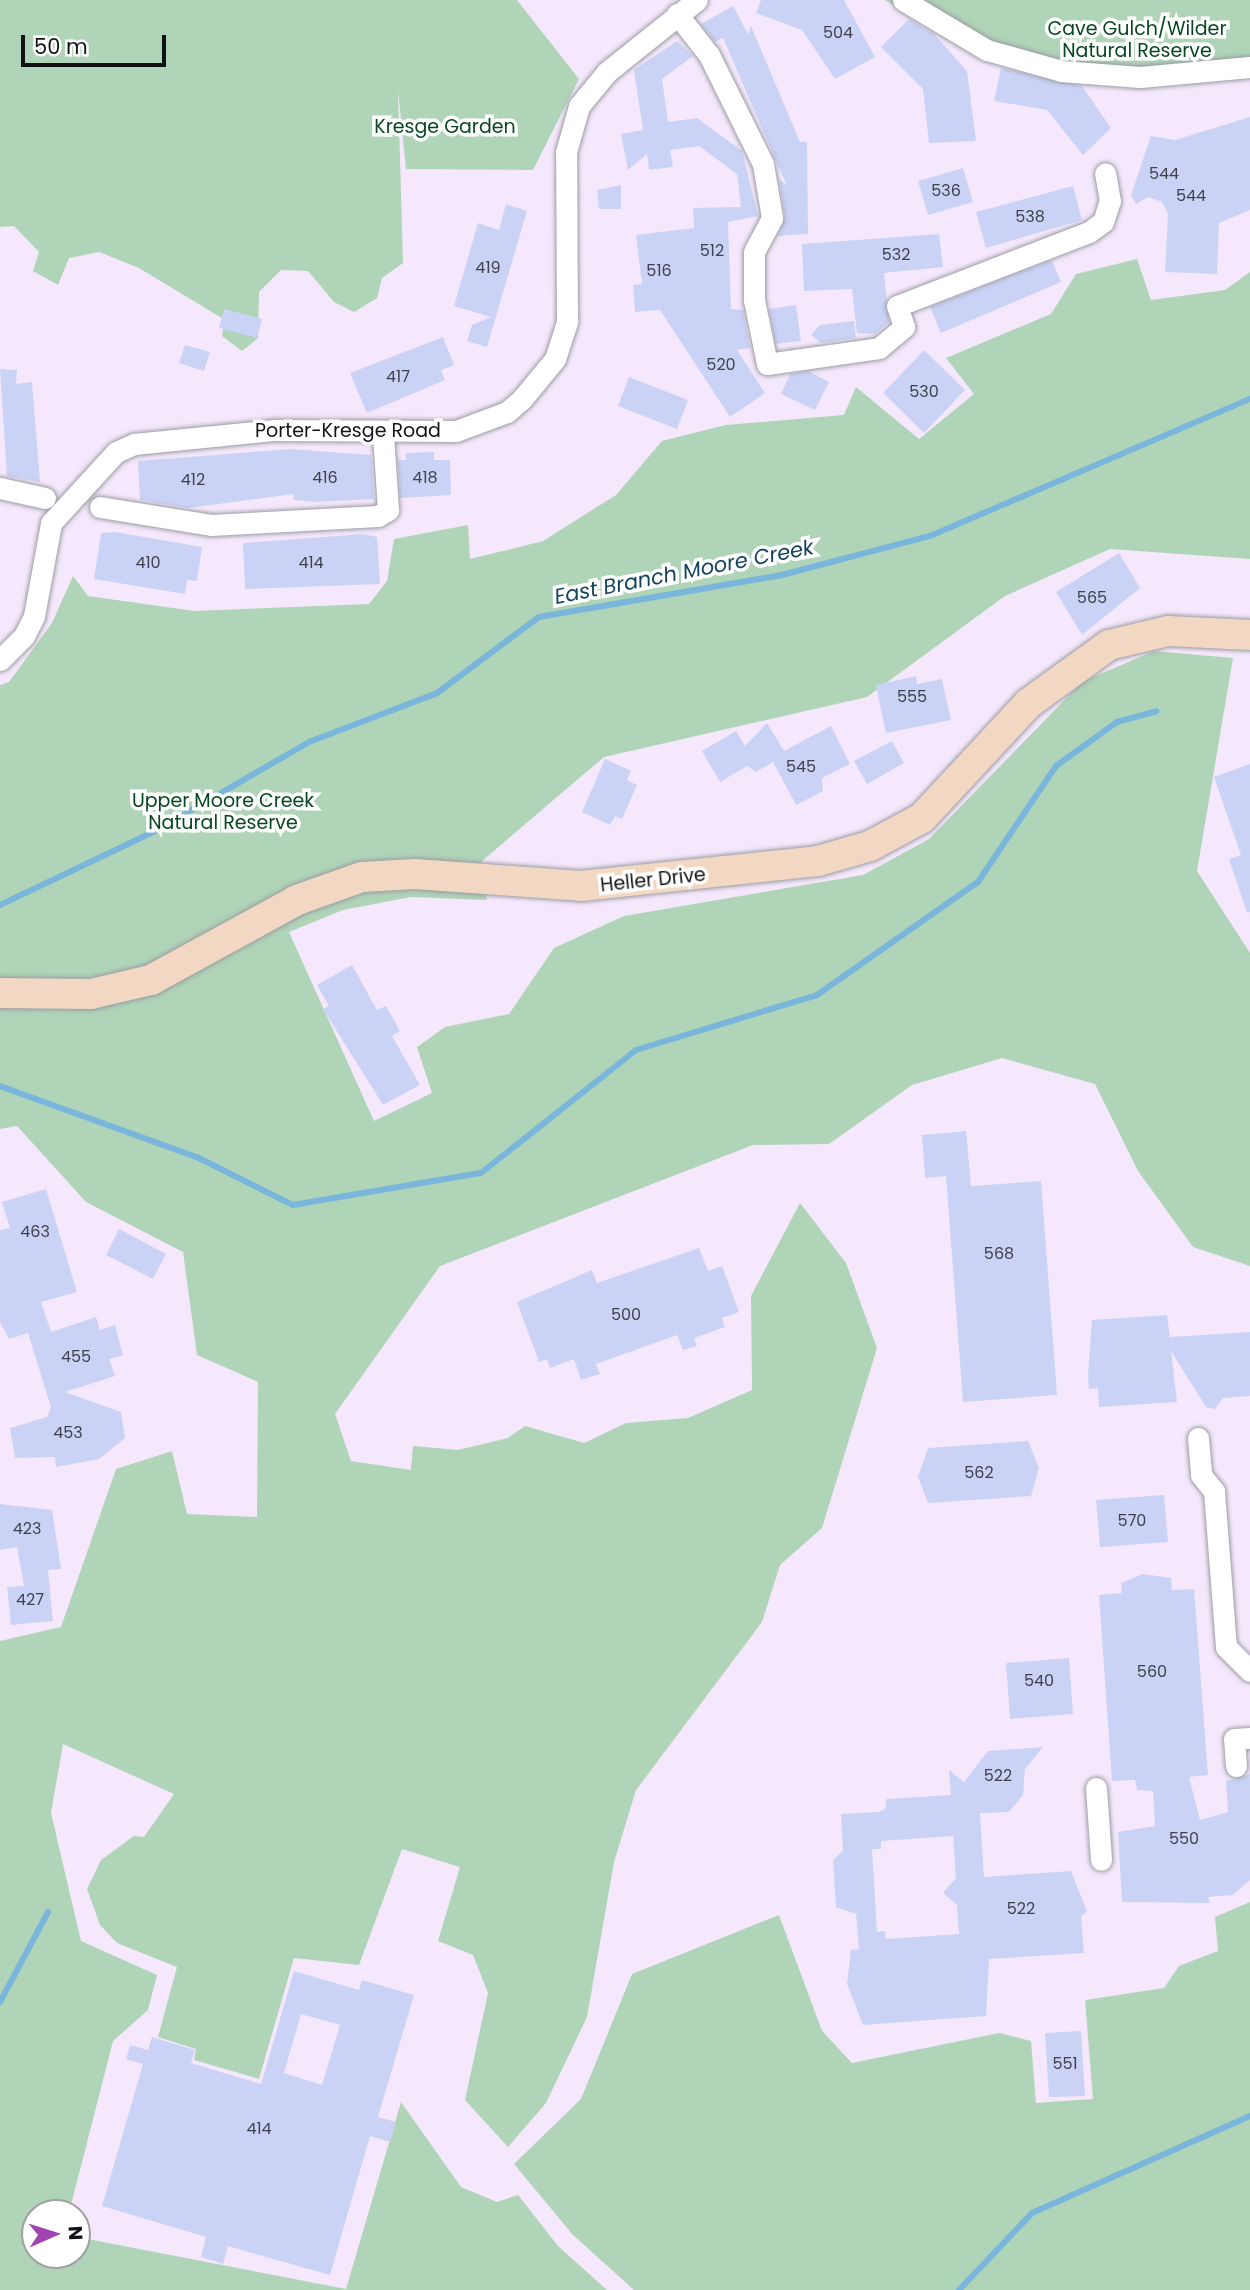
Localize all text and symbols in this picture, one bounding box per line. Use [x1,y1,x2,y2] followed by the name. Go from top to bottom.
[1048,18,1226,62] park label: Cave Gulch/Wilder Natural Reserve
[24,21,170,65] scale bar
[823,23,853,43] house number: 504
[34,32,88,61] text: 50 m
[374,116,516,138] park label: Kresge Garden
[1149,164,1179,184] house number: 544
[931,181,961,201] house number: 536
[1176,186,1206,206] house number: 544
[1015,207,1045,227] house number: 538
[700,241,724,261] house number: 512
[882,245,910,265] house number: 532
[475,258,501,278] house number: 419
[646,261,672,281] house number: 516
[706,355,736,375] house number: 520
[386,367,410,387] house number: 417
[909,382,939,402] house number: 530
[255,420,441,442] street label: Porter-Kresge Road
[312,468,338,488] house number: 416
[412,468,438,488] house number: 418
[181,470,205,490] house number: 412
[552,534,816,610] water label: East Branch Moore Creek
[135,553,161,573] house number: 410
[298,553,324,573] house number: 414
[1077,588,1107,608] house number: 565
[897,687,927,707] house number: 555
[786,757,816,777] house number: 545
[132,790,314,834] park label: Upper Moore Creek Natural Reserve
[599,863,707,897] street label: Heller Drive
[20,1222,50,1242] house number: 463
[984,1244,1014,1264] house number: 568
[611,1305,641,1325] house number: 500
[61,1347,91,1367] house number: 455
[53,1423,83,1443] house number: 453
[964,1463,994,1483] house number: 562
[1118,1511,1146,1531] house number: 570
[13,1519,41,1539] house number: 423
[16,1590,44,1610] house number: 427
[1137,1662,1167,1682] house number: 560
[1024,1671,1054,1691] house number: 540
[984,1766,1012,1786] house number: 522
[1169,1829,1199,1849] house number: 550
[1007,1899,1035,1919] house number: 522
[1052,2054,1078,2074] house number: 551
[246,2119,272,2139] house number: 414
[21,2199,91,2269] north arrow
[62,2225,89,2241] text: N

